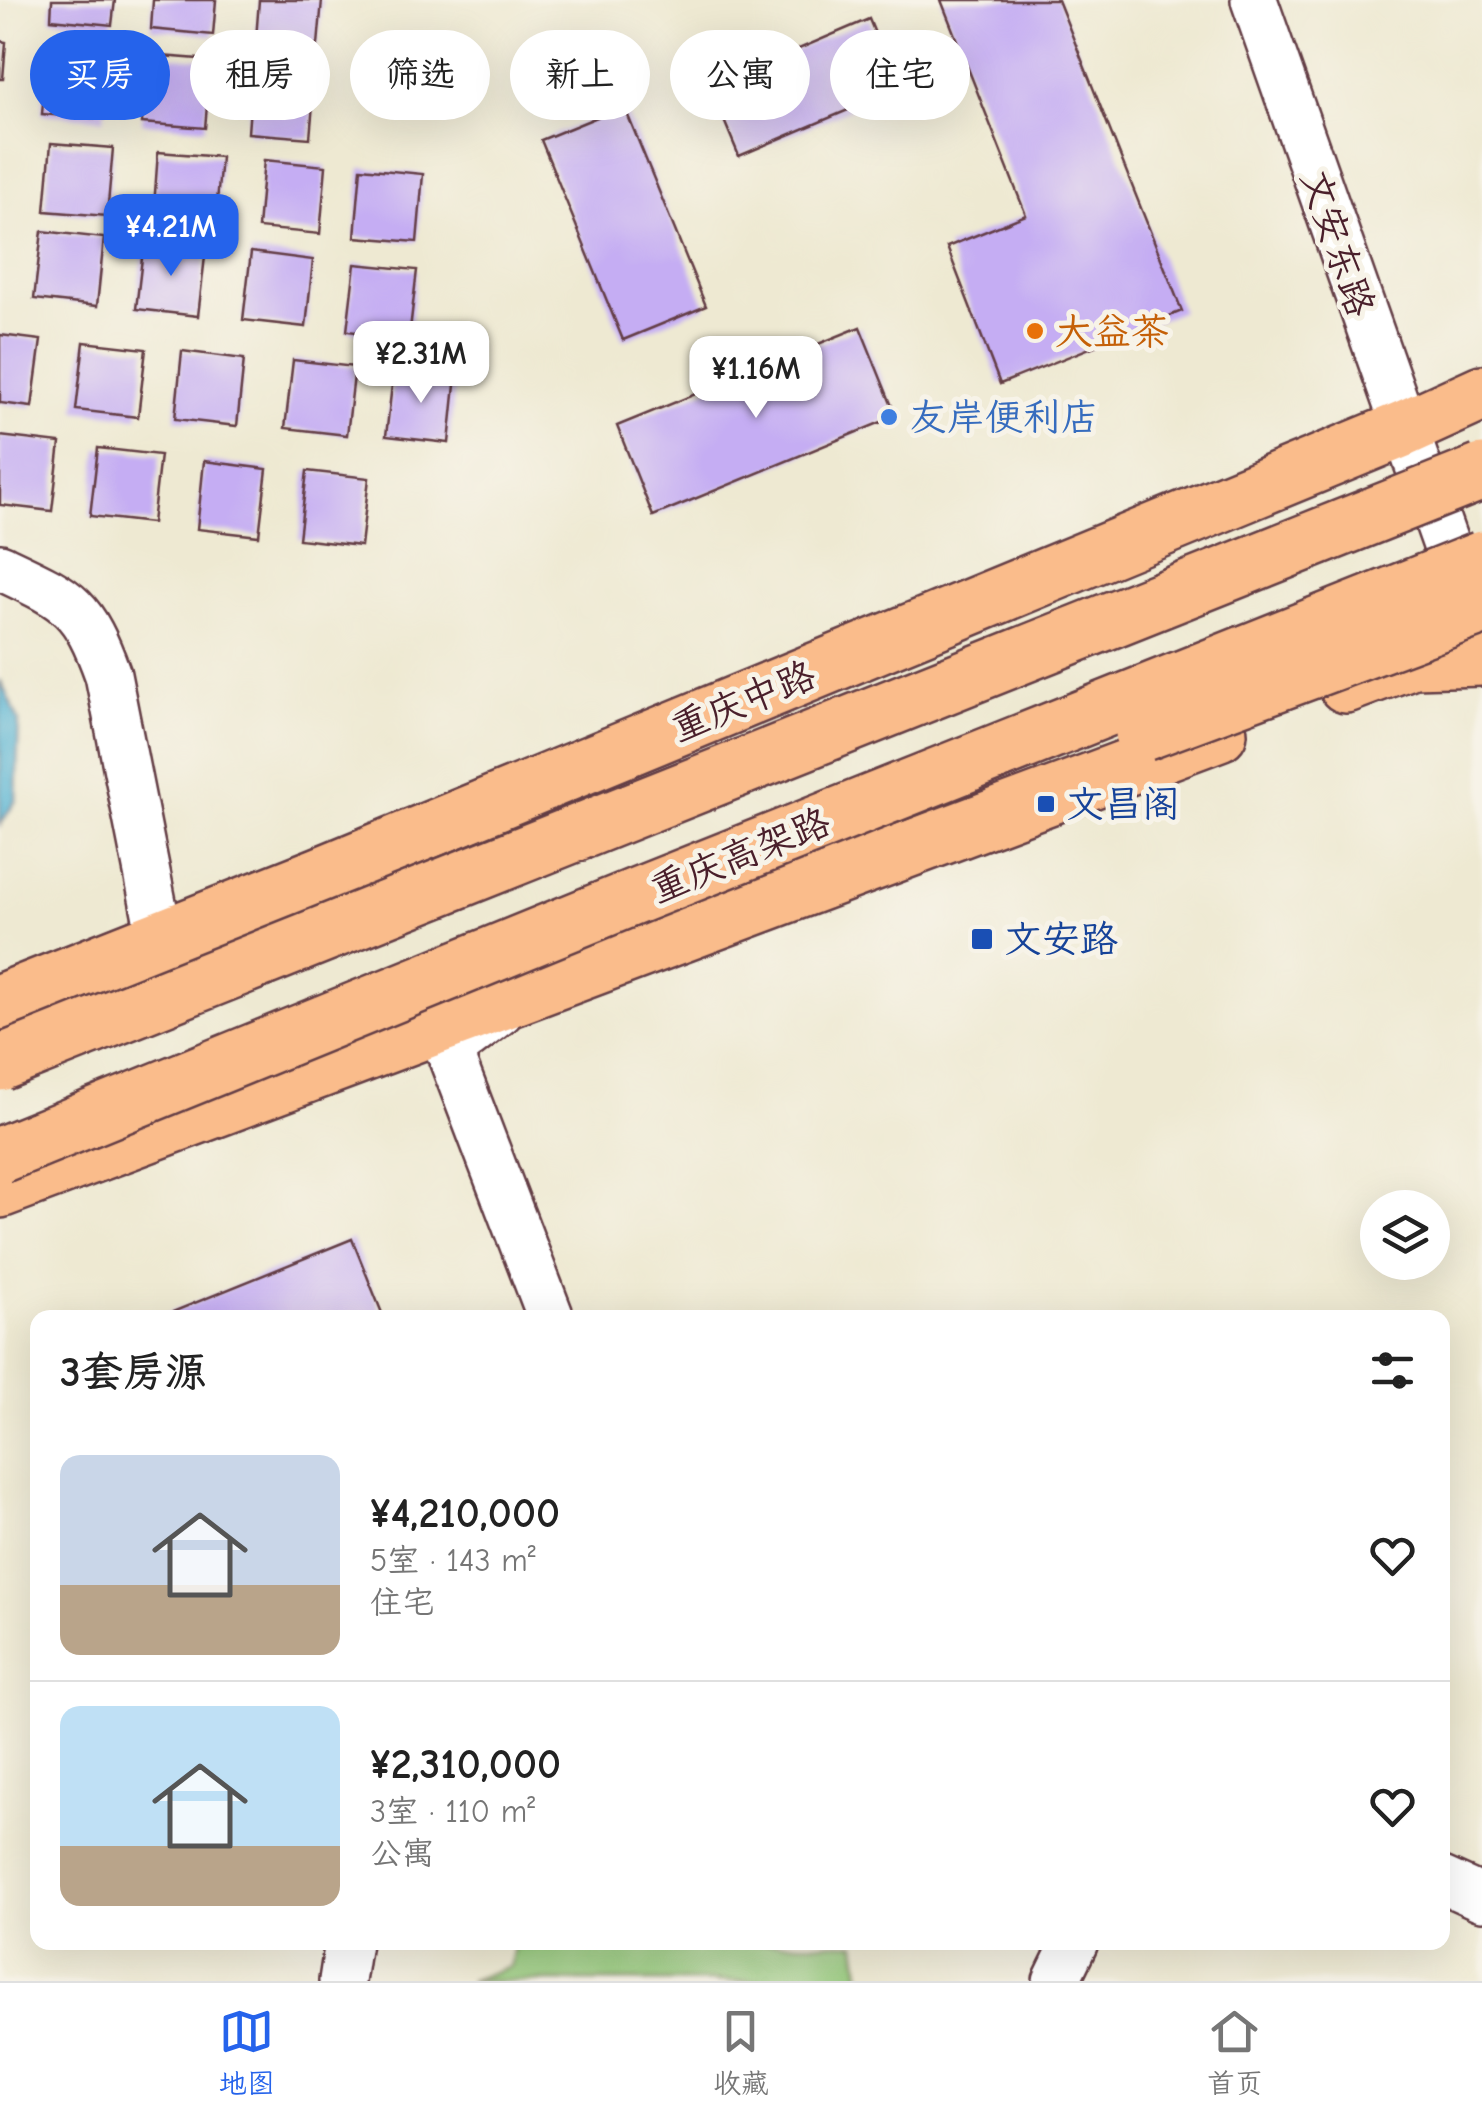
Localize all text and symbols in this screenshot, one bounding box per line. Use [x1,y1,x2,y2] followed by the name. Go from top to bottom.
[30,30,170,120] chip: 买房
[190,30,330,120] chip: 租房
[350,30,490,120] chip: 筛选
[510,30,650,120] chip: 新上
[670,30,810,120] chip: 公寓
[830,30,970,120] chip: 住宅
[1292,164,1383,322] street label: 文安东路
[90,194,252,279] pin: ¥4.21M
[126,208,216,245] text: ¥4.21M
[1055,310,1169,354] place label: 大益茶
[1024,320,1046,342] marker: 大益茶
[340,321,502,406] pin: ¥2.31M
[375,335,467,372] text: ¥2.31M
[675,336,837,421] pin: ¥1.16M
[711,350,801,387] text: ¥1.16M
[909,396,1099,440] place label: 友岸便利店
[878,406,900,428] marker: 友岸便利店
[665,653,822,751] street label: 重庆中路
[1066,783,1180,827] place label: 文昌阁
[1035,793,1057,815] marker: 文昌阁
[644,800,837,912] street label: 重庆高架路
[1004,918,1118,962] place label: 文安路
[969,926,995,952] marker: 文安路
[1360,1190,1450,1280] map controls
[1360,1190,1450,1280] button: layers
[1365,1343,1420,1398] icon: filters
[60,1348,207,1397] text: 3套房源
[370,1489,560,1538] text: ¥4,210,000
[140,1495,260,1615] icon: home
[1365,1528,1420,1583] icon: heart
[370,1542,536,1579] text: 5室 · 143 m²
[370,1584,434,1621] text: 住宅
[370,1740,561,1789] text: ¥2,310,000
[140,1746,260,1866] icon: home
[1365,1779,1420,1834] icon: heart
[370,1793,535,1830] text: 3室 · 110 m²
[370,1835,434,1872] text: 公寓
[219,2004,275,2101] tab: 地图
[713,2004,769,2101] tab: 收藏
[1207,2004,1263,2101] tab: 首页

